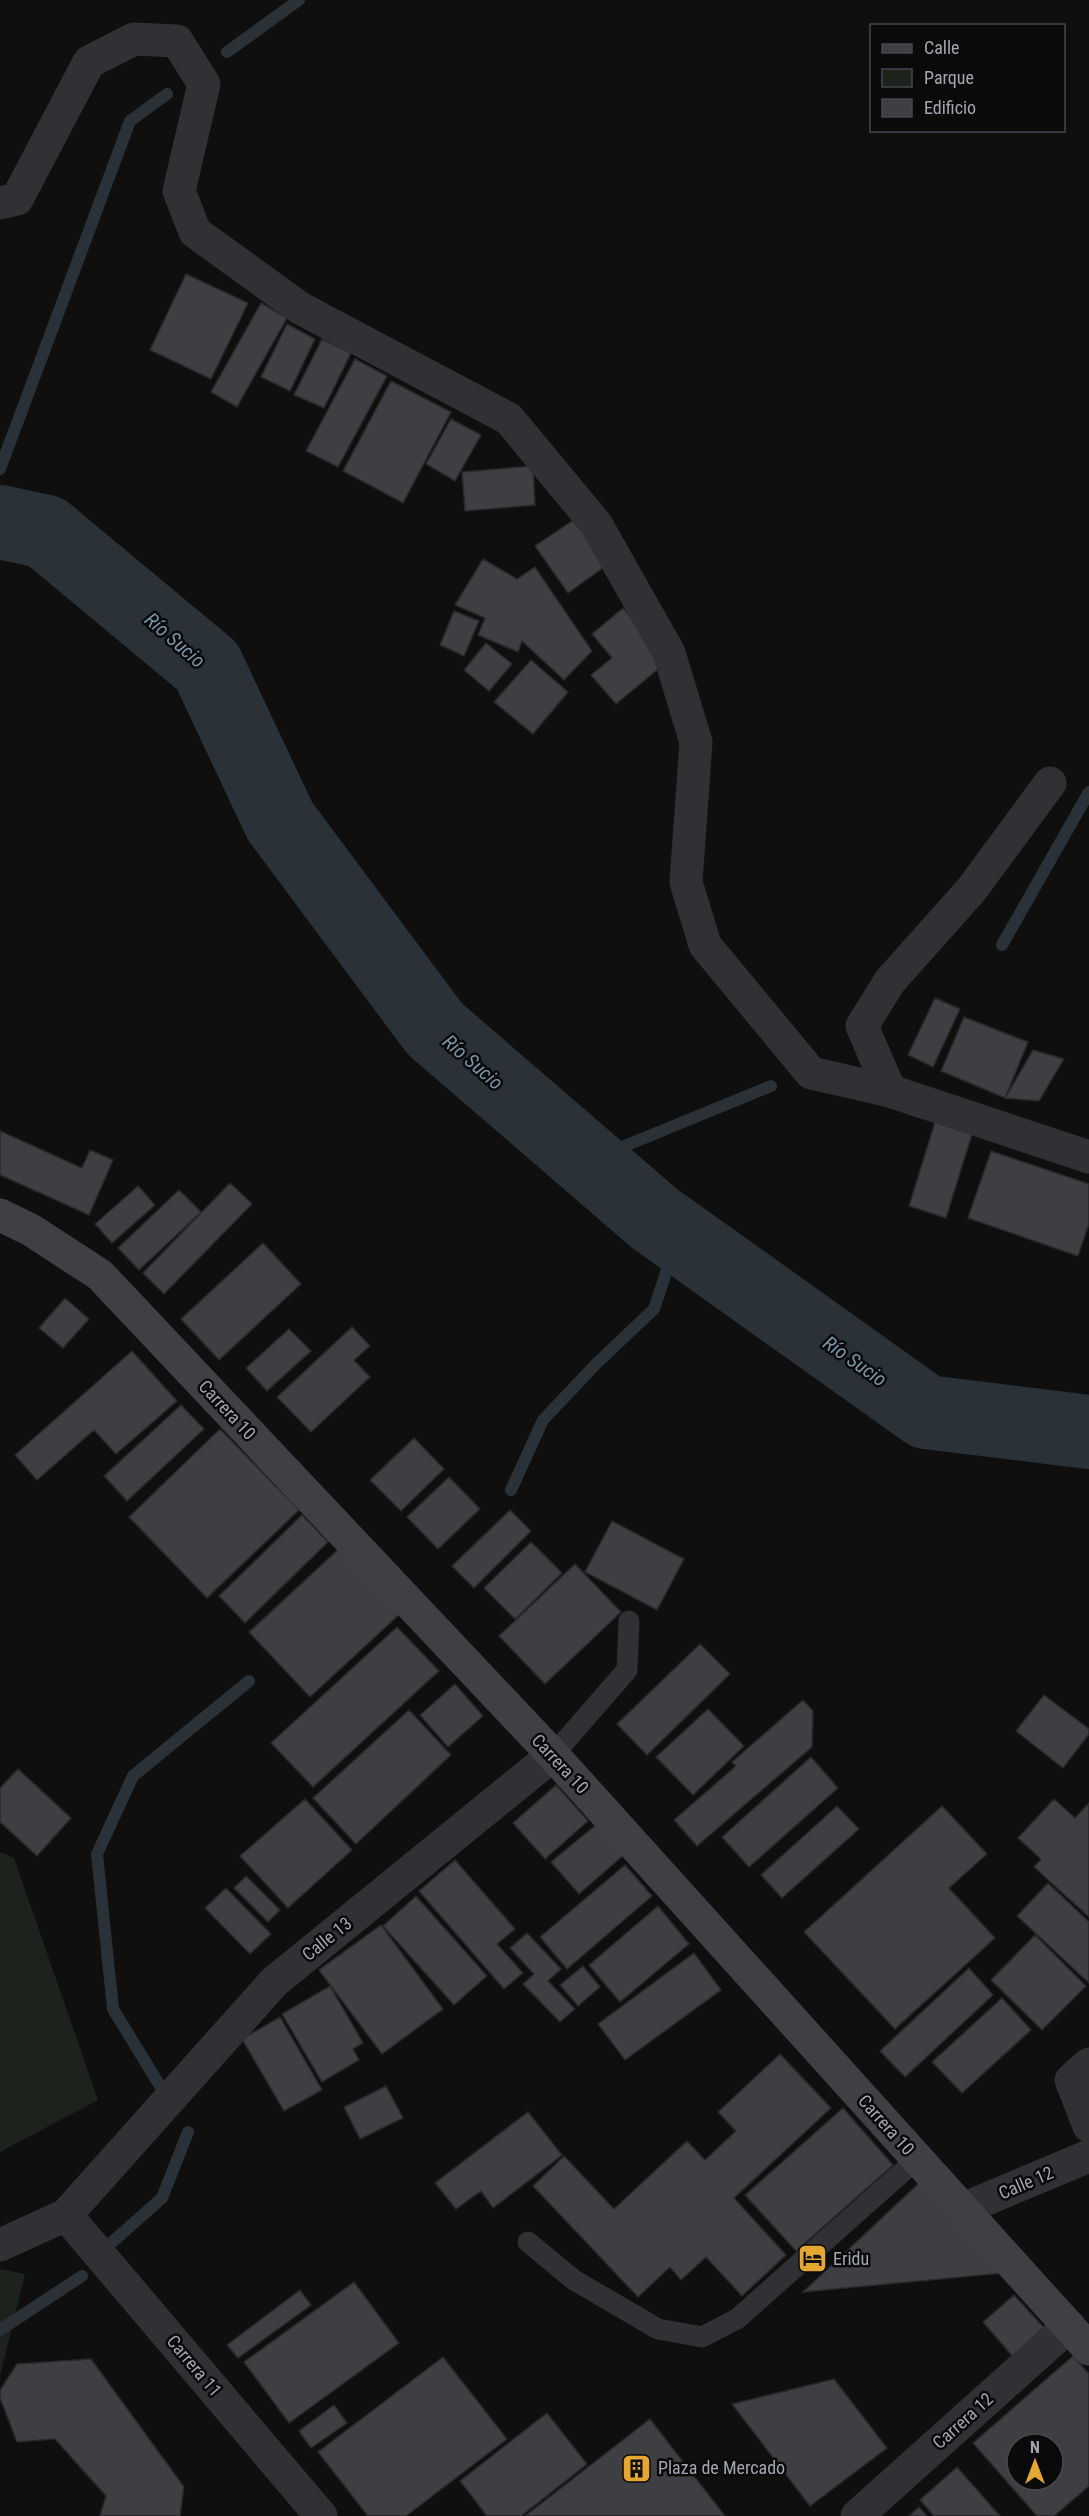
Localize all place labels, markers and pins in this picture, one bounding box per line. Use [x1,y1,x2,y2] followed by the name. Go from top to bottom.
[796,2243,828,2275] hotel icon: Eridu
[833,2248,869,2269] place label: Eridu
[621,2452,653,2484] building icon: Plaza de Mercado
[658,2457,785,2478] place label: Plaza de Mercado

